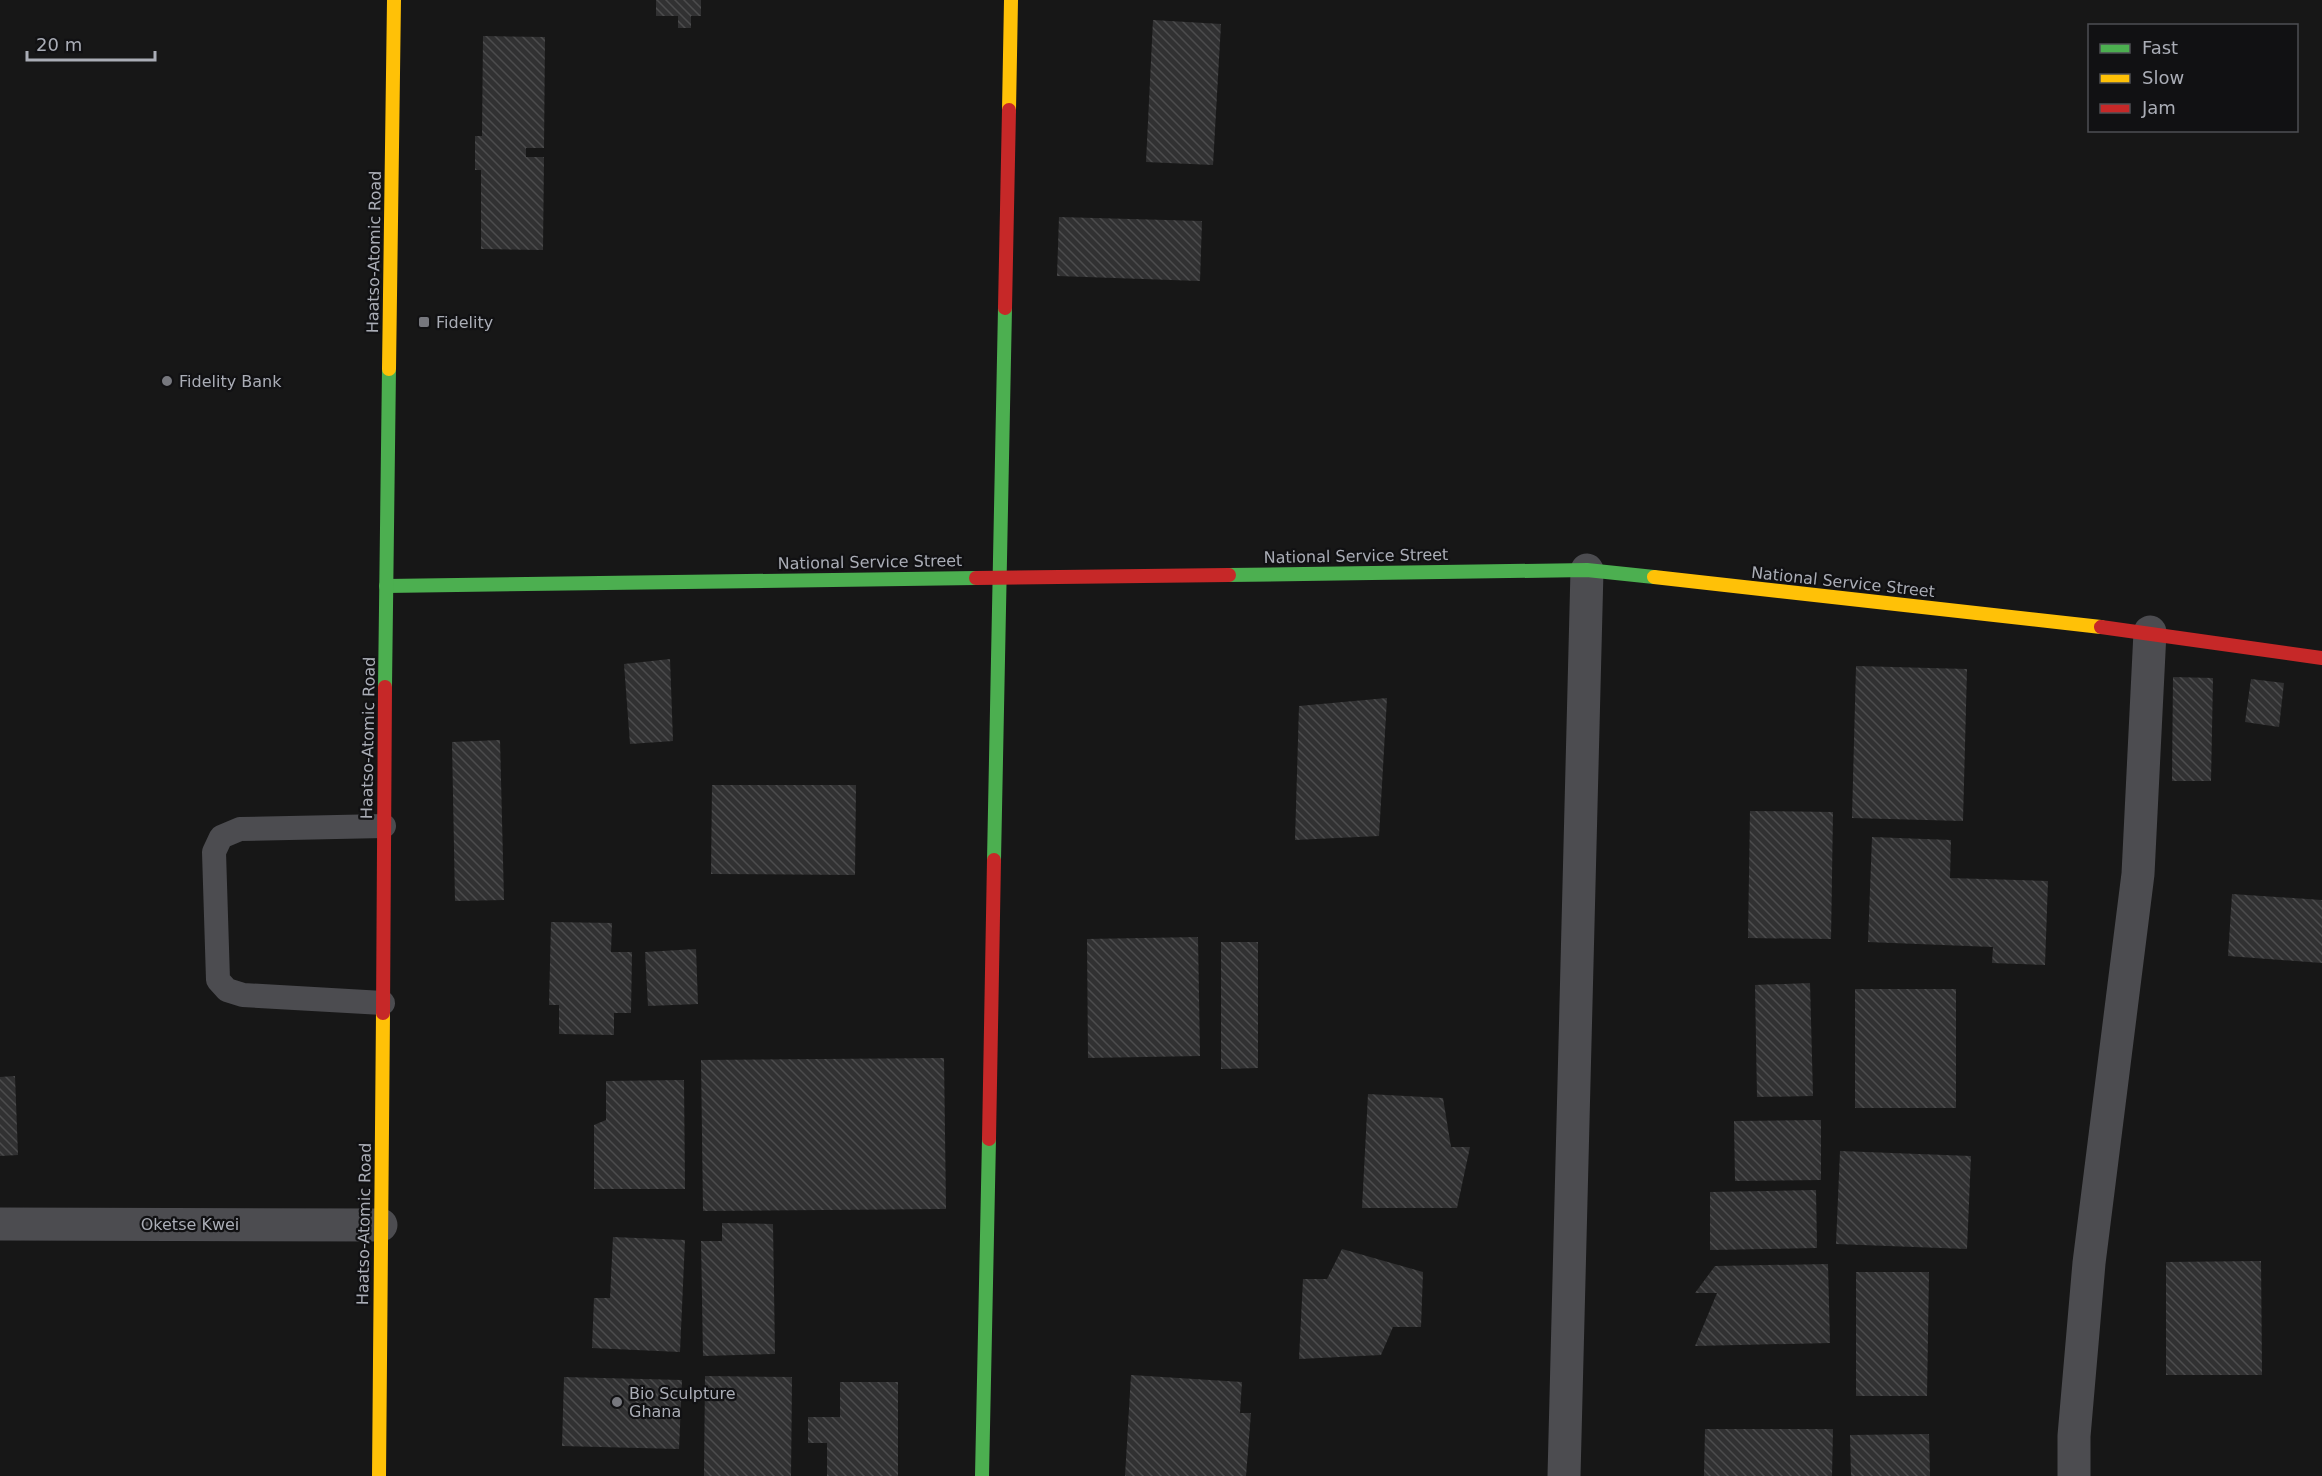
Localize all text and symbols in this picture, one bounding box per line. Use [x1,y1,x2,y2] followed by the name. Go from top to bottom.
[27,24,154,62] scale bar
[2088,24,2298,132] legend
[36,34,82,55] text: 20 m
[2142,37,2178,58] text: Fast
[2142,67,2184,88] text: Slow
[2141,97,2176,118] text: Jam
[363,171,385,333] street label: Haatso-Atomic Road
[436,313,493,332] place label: Fidelity
[417,315,431,329] marker: Fidelity
[179,372,282,391] place label: Fidelity Bank
[160,374,174,388] marker: Fidelity Bank
[1264,545,1448,567] street label: National Service Street
[778,551,962,573] street label: National Service Street
[1750,563,1936,601] street label: National Service Street
[357,657,379,819] street label: Haatso-Atomic Road
[353,1143,375,1305] street label: Haatso-Atomic Road
[141,1215,239,1234] street label: Oketse Kwei
[629,1384,735,1421] place label: Bio Sculpture Ghana
[610,1395,624,1409] marker: Bio Sculpture Ghana

